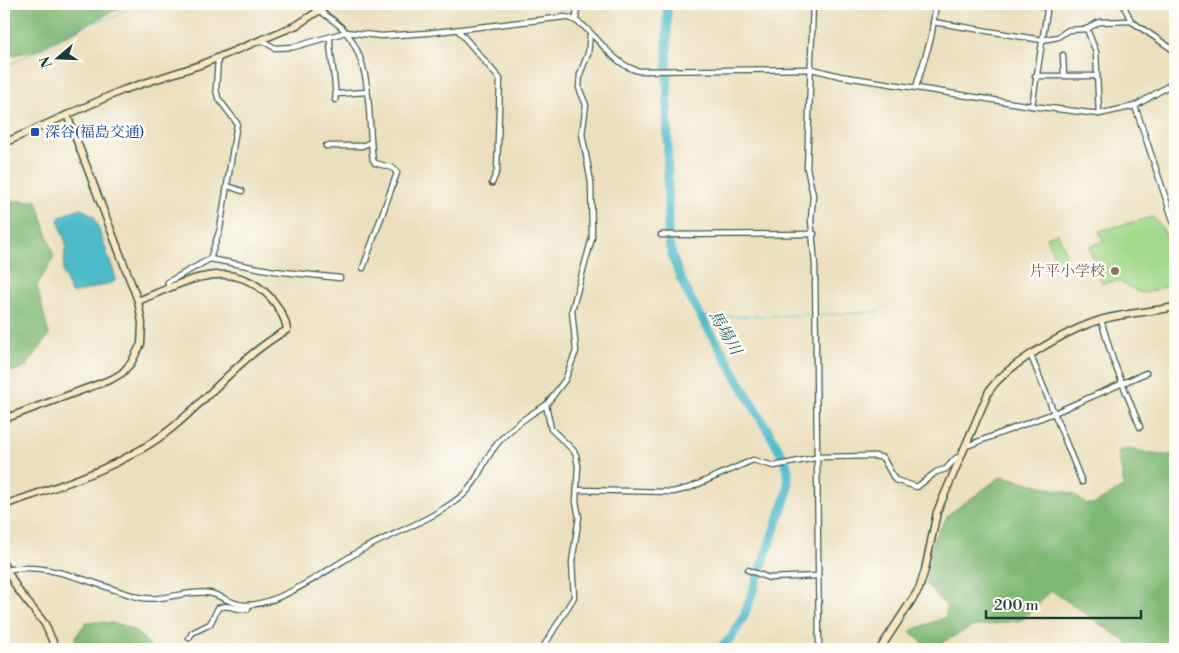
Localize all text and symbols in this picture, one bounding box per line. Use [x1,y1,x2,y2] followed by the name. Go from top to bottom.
[32,32,82,82] north arrow
[36,54,57,70] text: N
[45,123,144,142] place label: 深谷(福島交通)
[29,126,41,138] marker: 深谷(福島交通)
[1030,262,1105,281] place label: 片平小学校
[1109,265,1121,277] marker: 片平小学校
[704,307,747,360] water label: 馬場川
[986,588,1142,620] scale bar
[994,596,1039,615] text: 200 m

